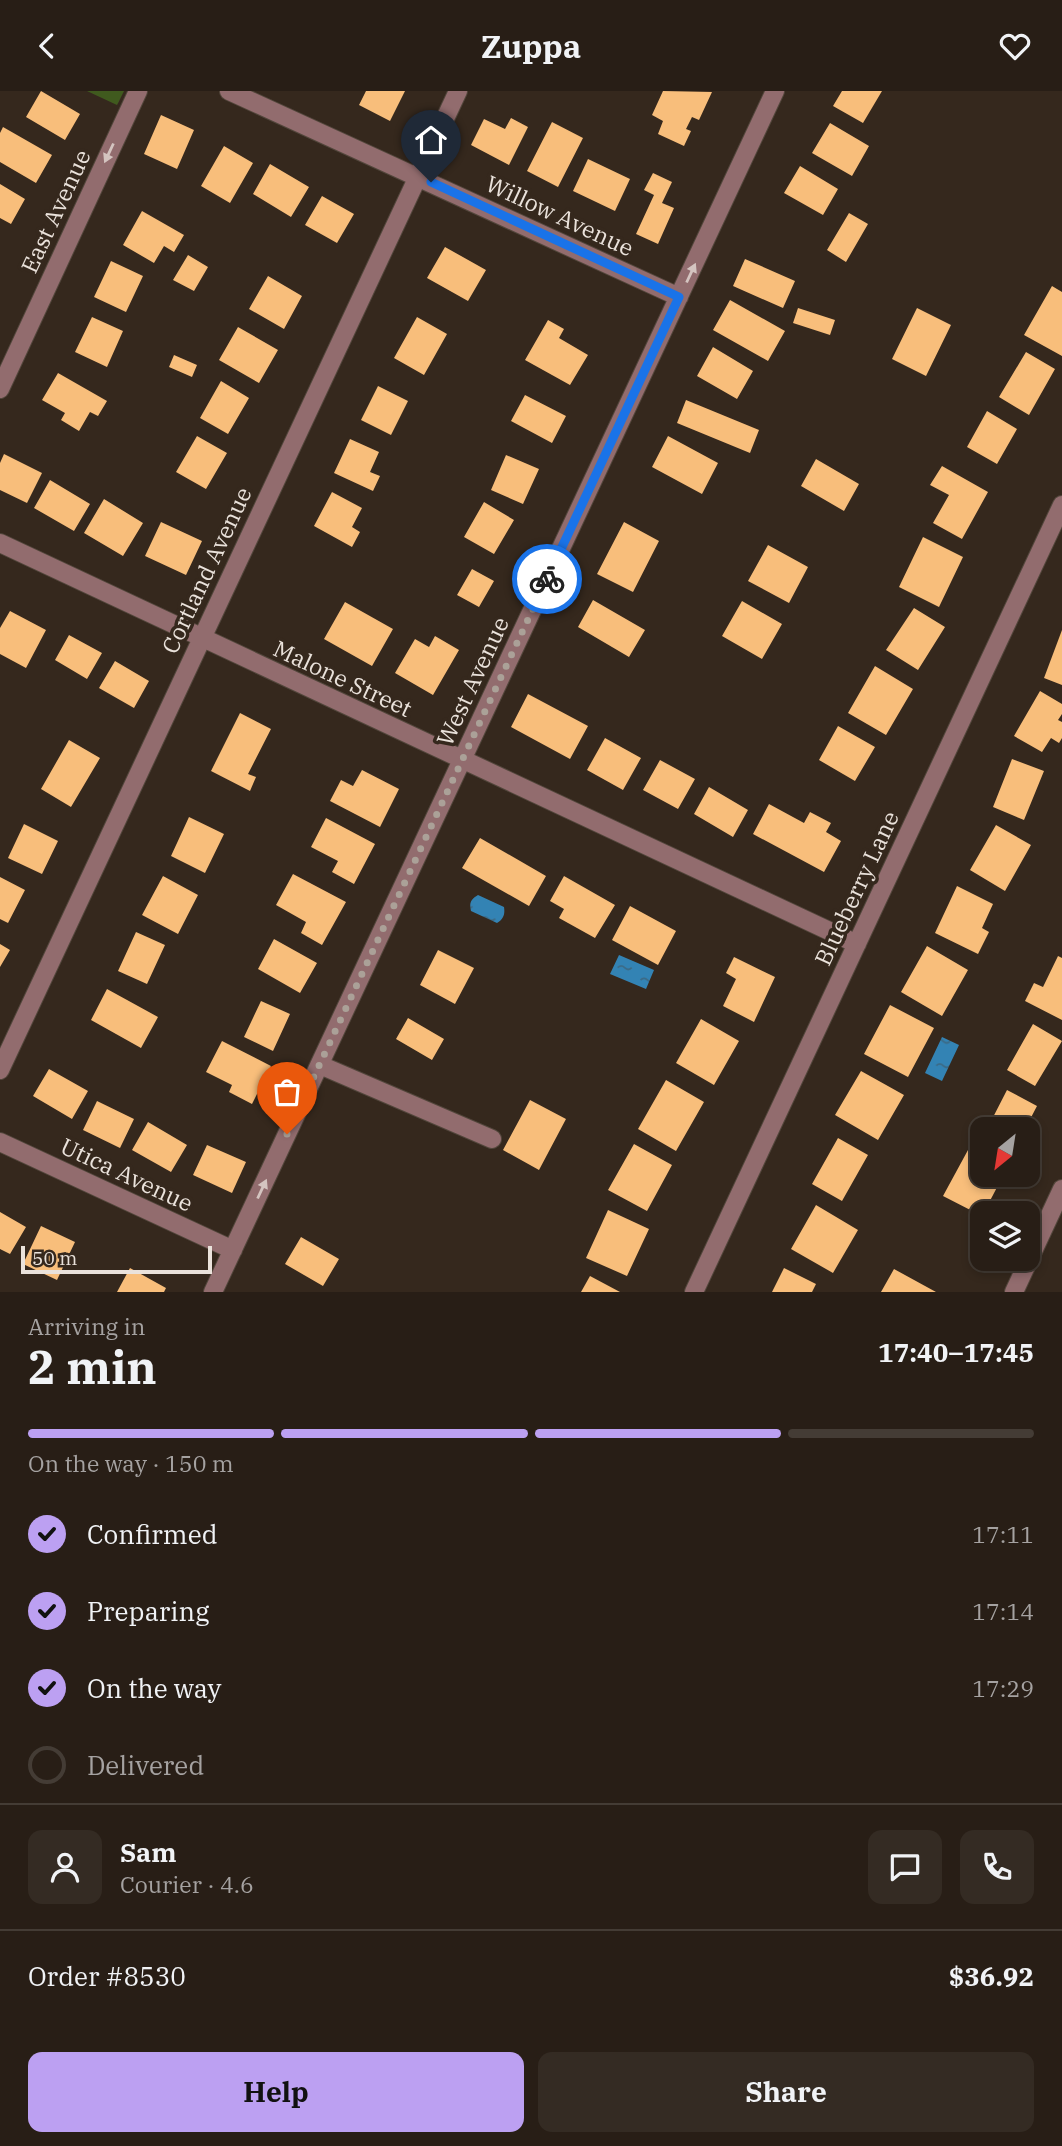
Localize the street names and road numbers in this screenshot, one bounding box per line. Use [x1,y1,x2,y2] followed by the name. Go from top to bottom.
[13,145,97,277] street label: East Avenue
[481,168,639,262] street label: Willow Avenue
[154,482,258,658] street label: Cortland Avenue
[429,612,515,750] street label: West Avenue
[269,633,417,723] street label: Malone Street
[807,806,905,970] street label: Blueberry Lane
[56,1130,198,1218] street label: Utica Avenue

